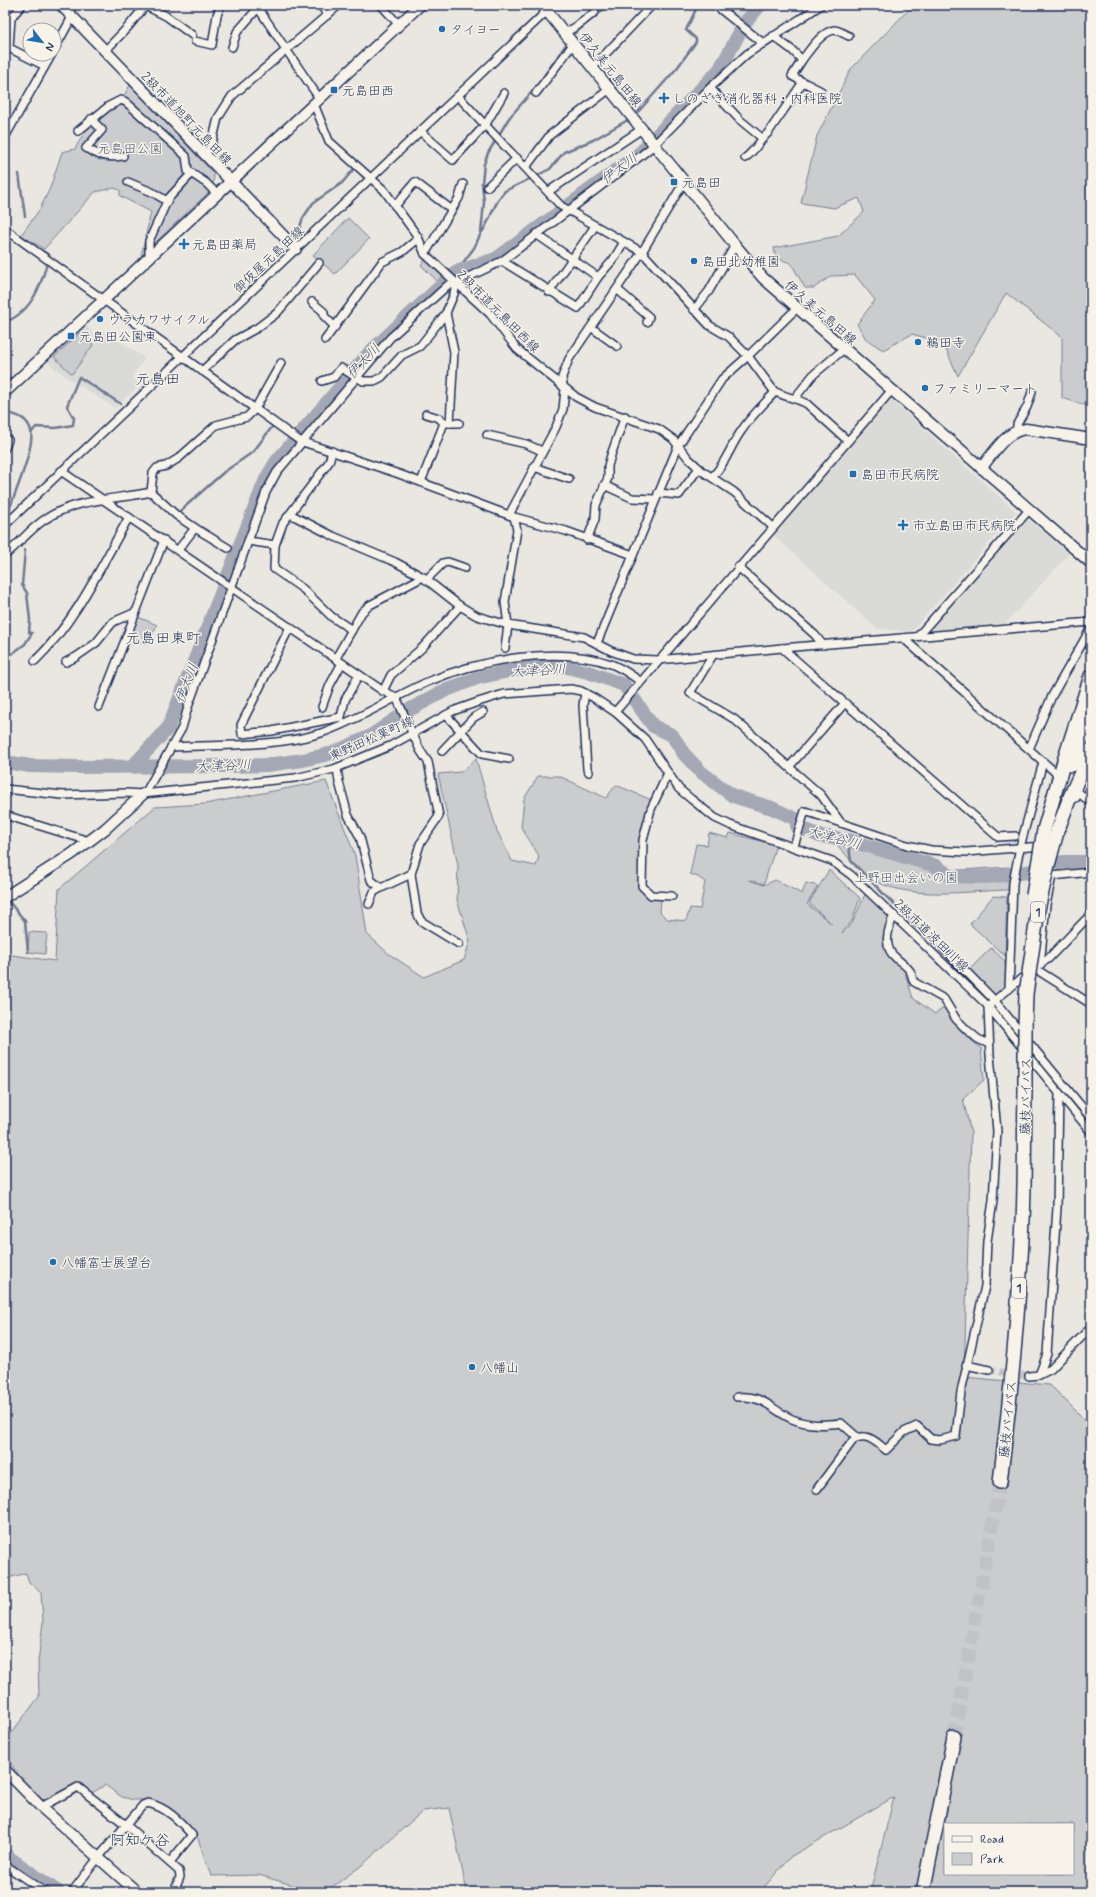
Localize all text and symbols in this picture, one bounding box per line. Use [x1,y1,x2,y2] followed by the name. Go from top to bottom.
[22,22,62,62] north arrow
[450,22,501,39] place label: タイヨー
[437,24,447,34] marker: タイヨー
[575,29,646,111] street label: 伊久美元島田線
[42,40,58,53] text: N
[137,69,236,170] street label: 2級市道旭町元島田線
[342,83,394,100] place label: 元島田西
[329,85,339,95] marker: 元島田西
[673,91,842,108] place label: しのざき消化器科・内科医院
[658,92,670,104] marker: しのざき消化器科・内科医院
[97,141,163,158] park label: 元島田公園
[597,149,642,189] water label: 伊太川
[682,175,721,192] place label: 元島田
[669,177,679,187] marker: 元島田
[230,222,309,297] street label: 御仮屋元島田線
[192,237,257,254] place label: 元島田薬局
[179,239,189,249] marker: 元島田薬局
[702,254,780,271] place label: 島田北幼稚園
[689,256,699,266] marker: 島田北幼稚園
[453,267,544,358] street label: 2級市道元島田西線
[780,277,861,350] street label: 伊久美元島田線
[108,312,210,329] place label: ウラカワサイクル
[95,314,105,324] marker: ウラカワサイクル
[79,329,157,346] place label: 元島田公園東
[66,331,76,341] marker: 元島田公園東
[926,335,965,352] place label: 鵜田寺
[913,337,923,347] marker: 鵜田寺
[343,340,385,383] water label: 伊太川
[135,370,181,390] district label: 元島田
[933,381,1037,398] place label: ファミリーマート
[920,383,930,393] marker: ファミリーマート
[861,467,939,484] place label: 島田市民病院
[848,469,858,479] marker: 島田市民病院
[912,518,1016,535] place label: 市立島田市民病院
[897,519,909,531] marker: 市立島田市民病院
[125,629,201,649] district label: 元島田東町
[171,661,203,706] water label: 伊太川
[510,661,566,681] water label: 大津谷川
[327,713,418,766] street label: 東野田松葉町線
[195,756,251,776] water label: 大津谷川
[804,822,863,854] water label: 大津谷川
[854,870,958,887] park label: 上野田出会いの園
[890,896,973,977] street label: 2級市道波田川線
[1031,902,1045,922] road number: 1
[1017,1057,1036,1135] street label: 藤枝バイパス
[61,1255,152,1272] place label: 八幡富士展望台
[48,1257,58,1267] marker: 八幡富士展望台
[1012,1278,1026,1298] road number: 1
[480,1360,519,1377] place label: 八幡山
[467,1362,477,1372] marker: 八幡山
[996,1380,1021,1459] street label: 藤枝バイパス
[944,1823,1074,1875] legend
[110,1831,170,1851] district label: 阿知ケ谷
[980,1832,1004,1848] text: Road
[980,1852,1004,1868] text: Park

